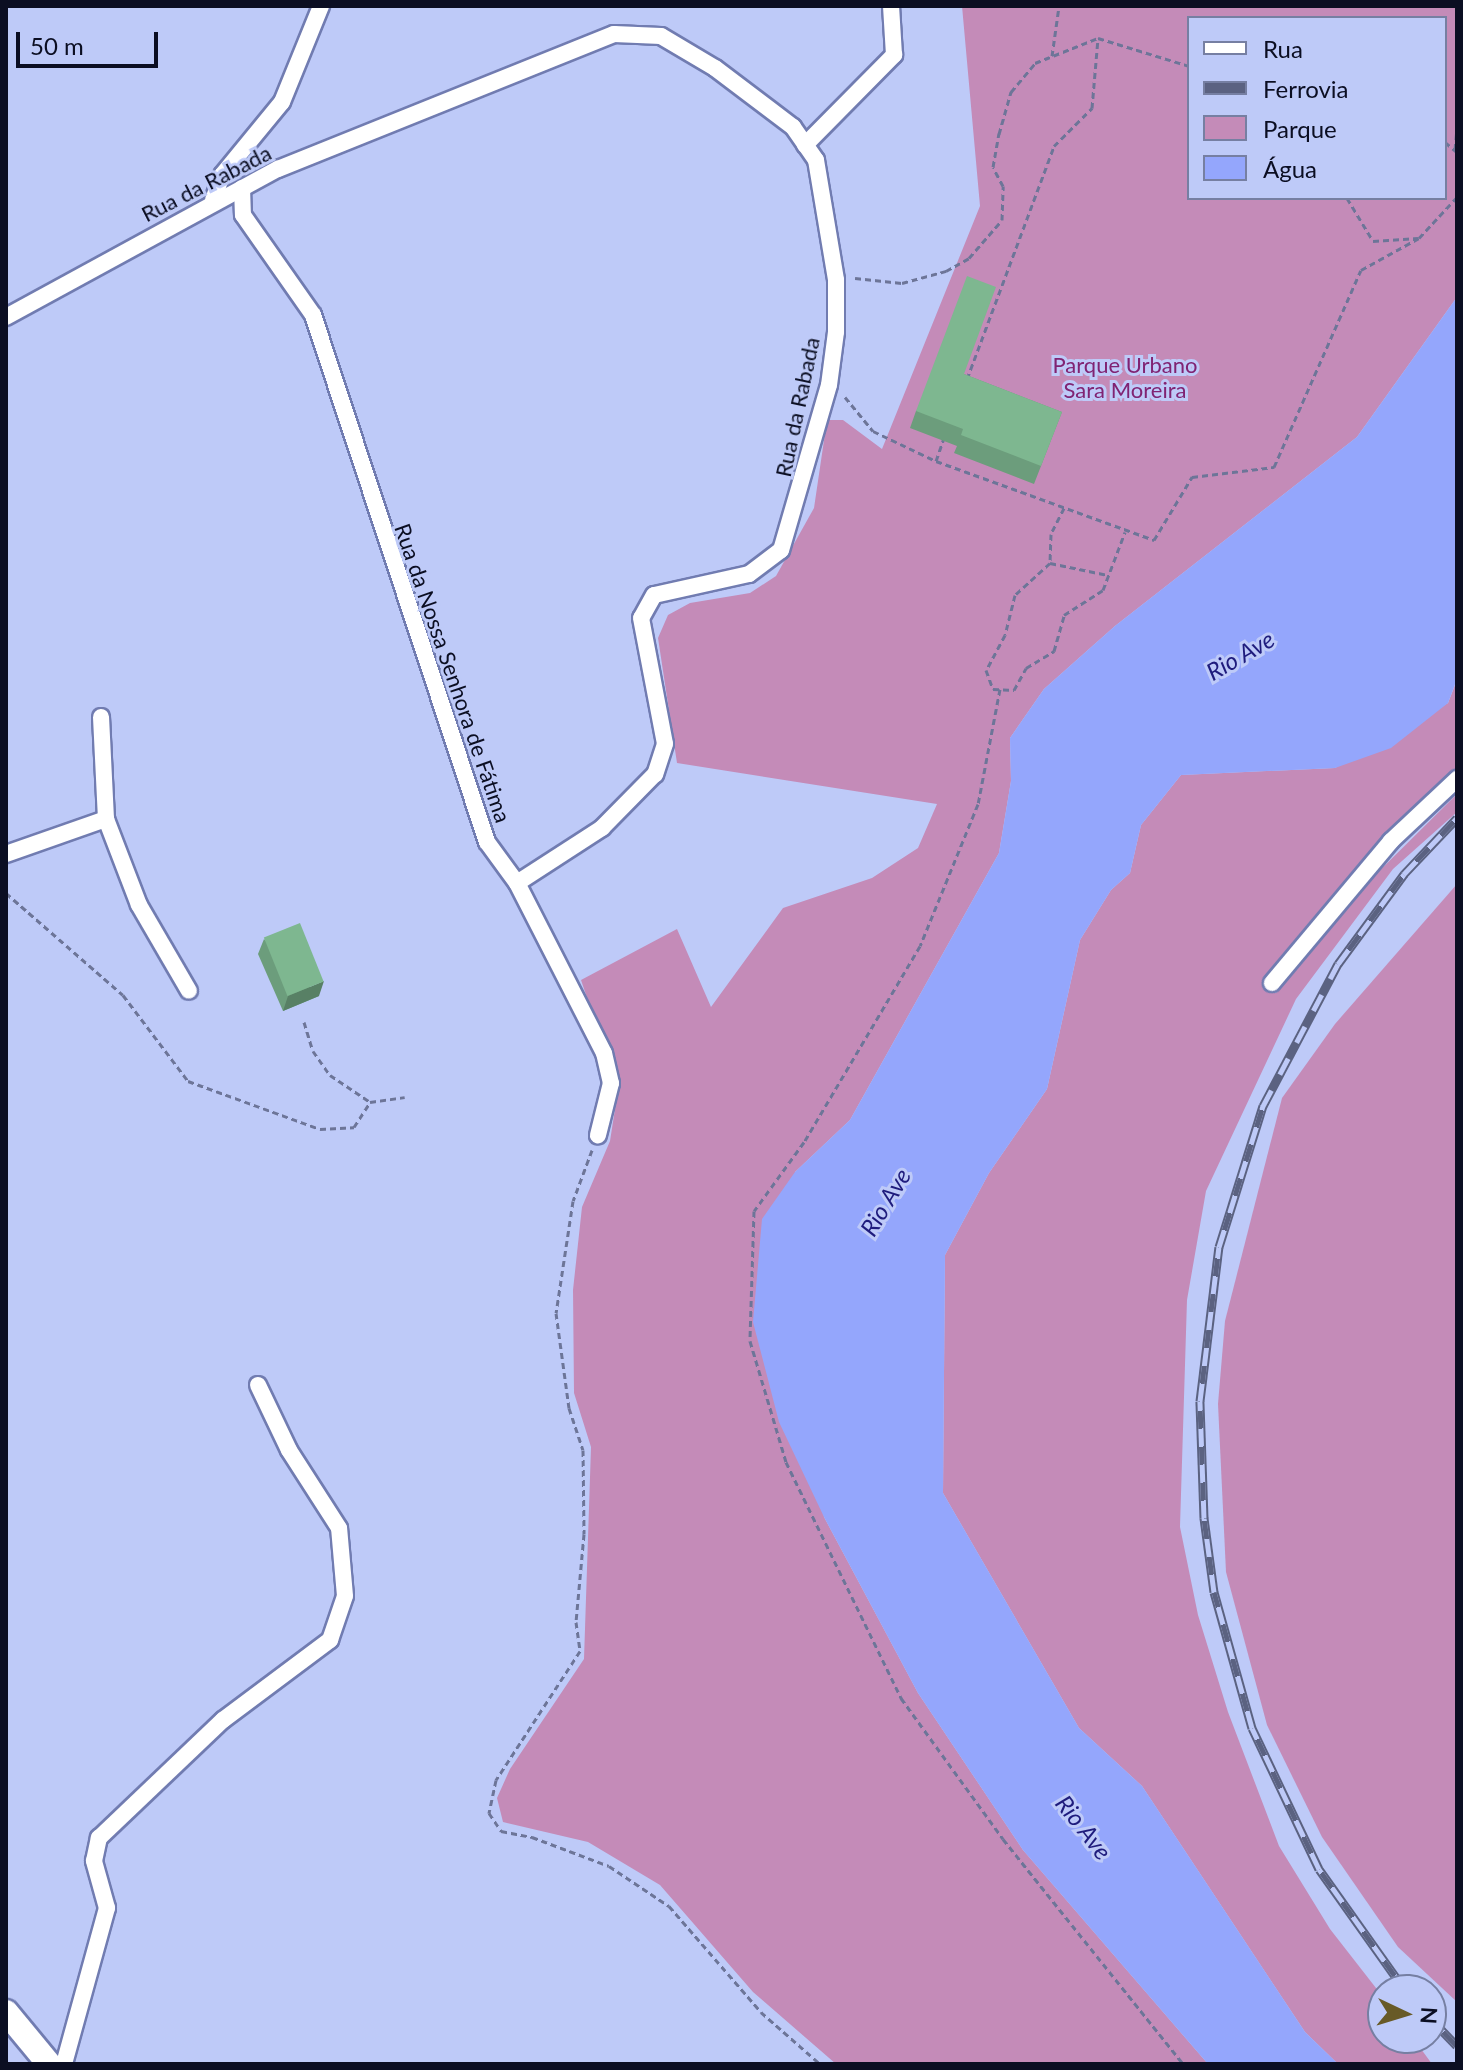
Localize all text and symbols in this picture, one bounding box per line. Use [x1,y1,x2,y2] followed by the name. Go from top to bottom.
[20,16,162,66] scale bar
[1187,16,1447,200] legend
[30,31,84,60] text: 50 m
[1263,34,1303,63] text: Rua
[1263,74,1349,103] text: Ferrovia
[1263,114,1337,143] text: Parque
[137,139,275,227] street label: Rua da Rabada
[1263,154,1317,183] text: Água
[769,335,825,479] street label: Rua da Rabada
[1052,351,1198,402] park label: Parque Urbano Sara Moreira
[389,520,517,826] street label: Rua da Nossa Senhora de Fátima
[1201,624,1279,686] water label: Rio Ave
[854,1163,916,1241] water label: Rio Ave
[1050,1789,1118,1865] water label: Rio Ave
[1367,1974,1447,2054] north arrow
[1415,2006,1444,2025] text: N

